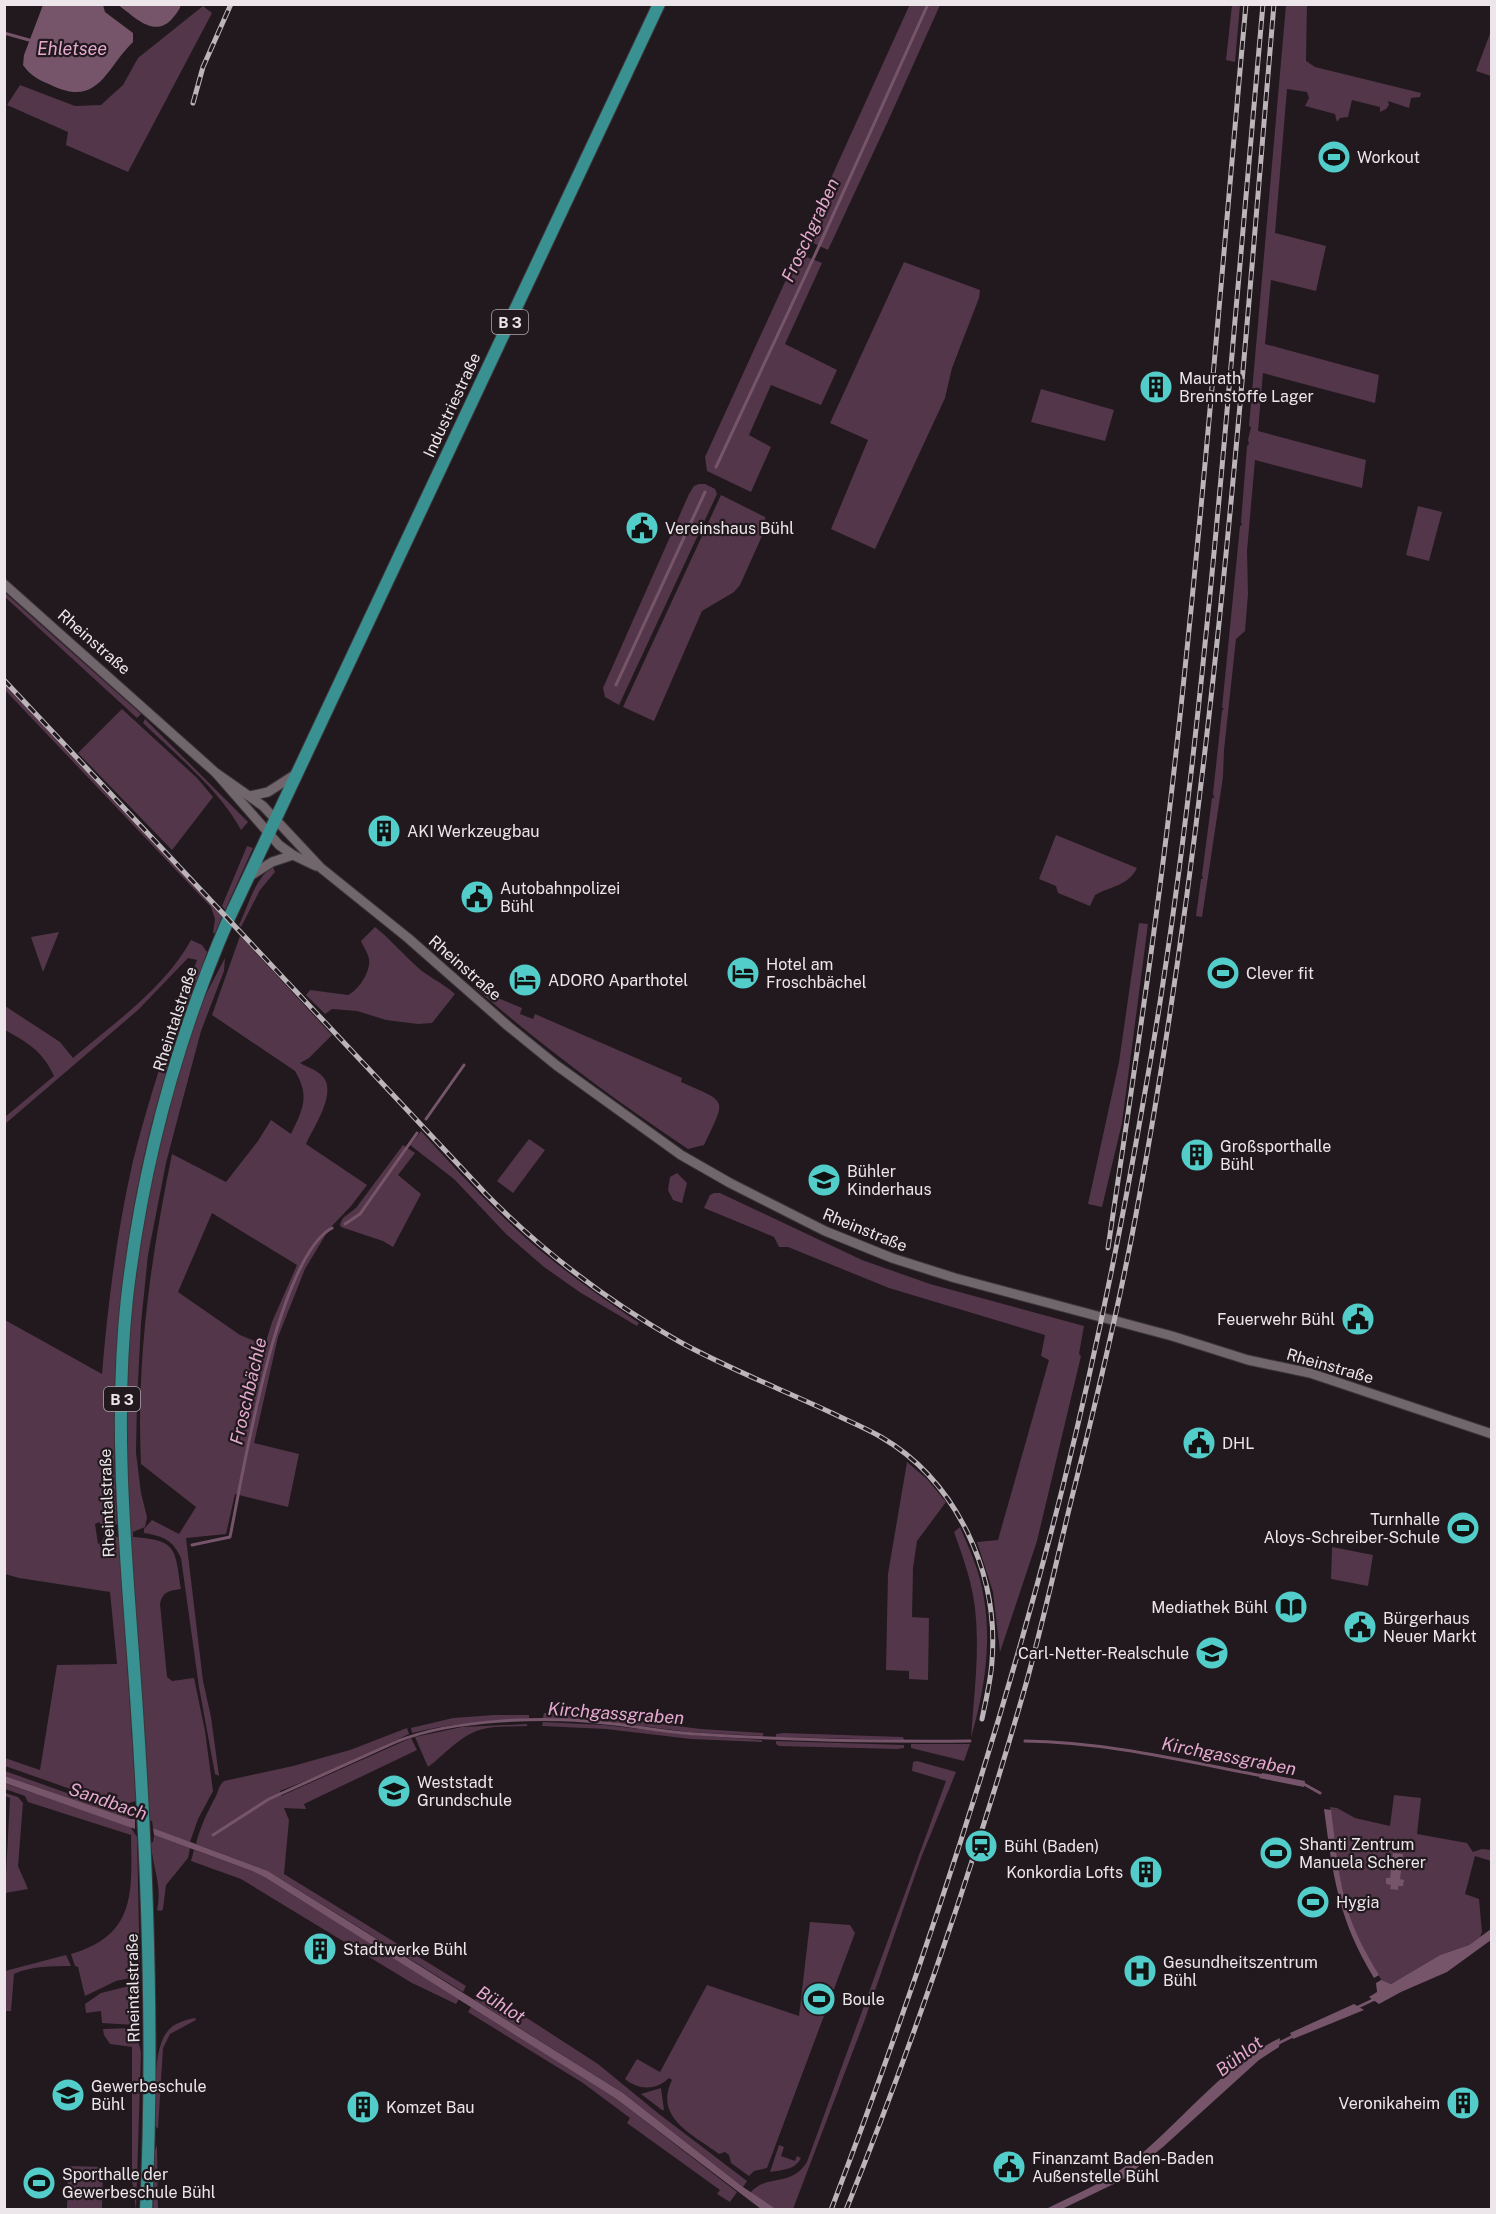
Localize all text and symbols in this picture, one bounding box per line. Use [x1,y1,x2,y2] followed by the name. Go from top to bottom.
[37,38,107,59] water label: Ehletsee
[1316,139,1352,175] sports icon: Workout
[1357,148,1420,167] place label: Workout
[777,175,843,285] water label: Froschgraben
[492,310,528,334] road number: B 3
[419,350,485,460] street label: Industriestraße
[1138,369,1174,405] building icon: Maurath Brennstoffe Lager
[1179,369,1314,406] place label: Maurath Brennstoffe Lager
[624,510,660,546] public building icon: Vereinshaus Bühl
[665,519,794,538] place label: Vereinshaus Bühl
[54,605,134,679] street label: Rheinstraße
[366,813,402,849] building icon: AKI Werkzeugbau
[407,822,540,841] place label: AKI Werkzeugbau
[459,879,495,915] public building icon: Autobahnpolizei Bühl
[500,879,620,916] place label: Autobahnpolizei Bühl
[425,931,505,1005] street label: Rheinstraße
[725,955,761,991] hotel icon: Hotel am Froschbächel
[766,955,867,992] place label: Hotel am Froschbächel
[1205,955,1241,991] sports icon: Clever fit
[507,962,543,998] hotel icon: ADORO Aparthotel
[149,964,201,1074] street label: Rheintalstraße
[1246,964,1314,983] place label: Clever fit
[548,971,688,990] place label: ADORO Aparthotel
[1179,1137,1215,1173] building icon: Großsporthalle Bühl
[1220,1137,1331,1174] place label: Großsporthalle Bühl
[806,1162,842,1198] school or university icon: Bühler Kinderhaus
[847,1162,932,1199] place label: Bühler Kinderhaus
[820,1204,910,1256] street label: Rheinstraße
[1340,1301,1376,1337] public building icon: Feuerwehr Bühl
[1217,1310,1335,1329] place label: Feuerwehr Bühl
[225,1335,271,1447] water label: Froschbächle
[1284,1345,1376,1387] street label: Rheinstraße
[104,1387,140,1411] road number: B 3
[1181,1425,1217,1461] public building icon: DHL
[1222,1434,1255,1453] place label: DHL
[96,1448,118,1558] street label: Rheintalstraße
[1263,1510,1440,1547] place label: Turnhalle Aloys-Schreiber-Schule
[1445,1510,1481,1546] sports icon: Turnhalle Aloys-Schreiber-Schule
[1273,1589,1309,1625] library icon: Mediathek Bühl
[1151,1598,1268,1617] place label: Mediathek Bühl
[1342,1609,1378,1645] public building icon: Bürgerhaus Neuer Markt
[1383,1609,1477,1646] place label: Bürgerhaus Neuer Markt
[1194,1635,1230,1671] school or university icon: Carl-Netter-Realschule
[1018,1644,1189,1663] place label: Carl-Netter-Realschule
[547,1698,685,1728] water label: Kirchgassgraben
[1160,1733,1298,1779] water label: Kirchgassgraben
[376,1773,412,1809] school or university icon: Weststadt Grundschule
[417,1773,512,1810] place label: Weststadt Grundschule
[66,1778,150,1824] water label: Sandbach
[963,1828,999,1864] station icon: Bühl (Baden)
[1258,1835,1294,1871] sports icon: Shanti Zentrum Manuela Scherer
[1299,1835,1426,1872] place label: Shanti Zentrum Manuela Scherer
[1004,1837,1099,1856] place label: Bühl (Baden)
[1128,1854,1164,1890] building icon: Konkordia Lofts
[1006,1863,1123,1882] place label: Konkordia Lofts
[1295,1884,1331,1920] sports icon: Hygia
[1336,1893,1379,1912] place label: Hygia
[302,1931,338,1967] building icon: Stadtwerke Bühl
[123,1933,143,2043] street label: Rheintalstraße
[343,1940,468,1959] place label: Stadtwerke Bühl
[1122,1953,1158,1989] hospital icon: Gesundheitszentrum Bühl
[1163,1953,1318,1990] place label: Gesundheitszentrum Bühl
[473,1981,529,2027] water label: Bühlot
[801,1981,837,2017] sports icon: Boule
[842,1990,885,2009] place label: Boule
[1211,2032,1267,2080] water label: Bühlot
[50,2077,86,2113] school or university icon: Gewerbeschule Bühl
[91,2077,207,2114] place label: Gewerbeschule Bühl
[1445,2085,1481,2121] building icon: Veronikaheim
[345,2089,381,2125] building icon: Komzet Bau
[1339,2094,1440,2113] place label: Veronikaheim
[386,2098,475,2117] place label: Komzet Bau
[991,2149,1027,2185] public building icon: Finanzamt Baden-Baden Außenstelle Bühl
[1032,2149,1214,2186] place label: Finanzamt Baden-Baden Außenstelle Bühl
[21,2165,57,2201] sports icon: Sporthalle der Gewerbeschule Bühl
[62,2165,216,2202] place label: Sporthalle der Gewerbeschule Bühl

